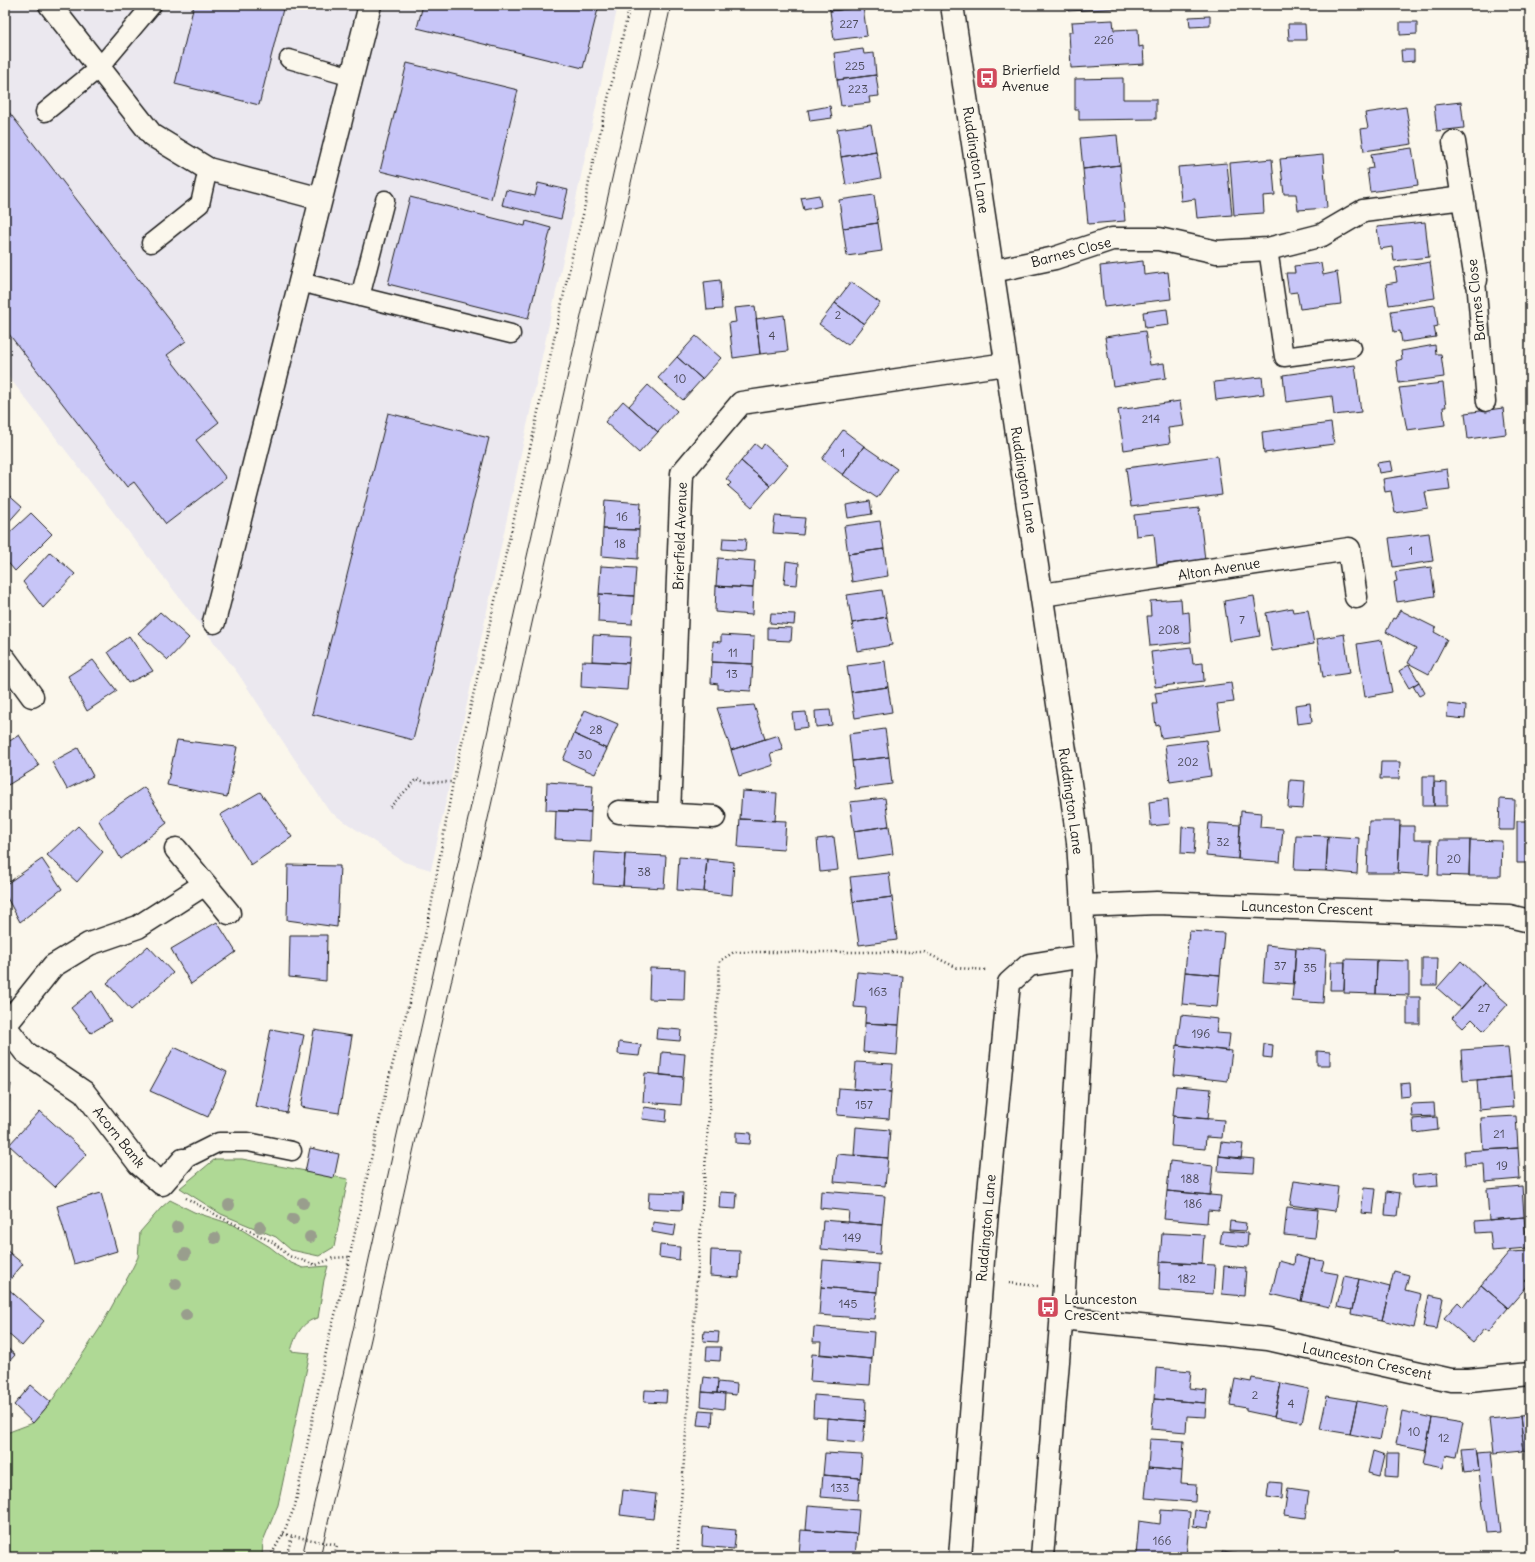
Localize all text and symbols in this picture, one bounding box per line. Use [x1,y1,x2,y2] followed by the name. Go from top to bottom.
[839,16,859,31] house number: 227
[1094,32,1114,47] house number: 226
[845,58,865,73] house number: 225
[1002,61,1060,95] place label: Brierfield Avenue
[974,65,1000,91] bus stop icon: Brierfield Avenue
[848,81,868,96] house number: 223
[959,105,993,215] street label: Ruddington Lane
[1029,233,1113,271] street label: Barnes Close
[1463,258,1489,342] street label: Barnes Close
[835,307,842,322] house number: 2
[769,328,776,343] house number: 4
[674,371,686,386] house number: 10
[1142,411,1160,426] house number: 214
[1007,425,1041,535] street label: Ruddington Lane
[841,445,845,460] house number: 1
[669,482,691,590] street label: Brierfield Avenue
[616,509,628,524] house number: 16
[614,536,626,551] house number: 18
[1409,543,1413,558] house number: 1
[1177,554,1261,584] street label: Alton Avenue
[1239,612,1245,627] house number: 7
[1158,622,1180,637] house number: 208
[728,645,738,660] house number: 11
[726,666,738,681] house number: 13
[589,722,603,737] house number: 28
[1055,746,1087,856] street label: Ruddington Lane
[578,747,592,762] house number: 30
[1177,754,1199,769] house number: 202
[1216,834,1230,849] house number: 32
[1447,851,1461,866] house number: 20
[637,864,651,879] house number: 38
[1241,897,1374,919] street label: Launceston Crescent
[1274,958,1286,973] house number: 37
[1303,960,1317,975] house number: 35
[869,984,887,999] house number: 163
[1478,1000,1490,1015] house number: 27
[1192,1026,1210,1041] house number: 196
[855,1097,873,1112] house number: 157
[89,1103,149,1171] street label: Acorn Bank
[1493,1126,1505,1141] house number: 21
[1496,1158,1508,1173] house number: 19
[1181,1171,1199,1186] house number: 188
[972,1174,1000,1282] street label: Ruddington Lane
[1184,1196,1202,1211] house number: 186
[843,1230,861,1245] house number: 149
[1178,1271,1197,1286] house number: 182
[1064,1290,1137,1324] place label: Launceston Crescent
[1035,1294,1061,1320] bus stop icon: Launceston Crescent
[839,1296,857,1311] house number: 145
[1301,1338,1434,1384] street label: Launceston Crescent
[1252,1387,1259,1402] house number: 2
[1288,1396,1295,1411] house number: 4
[1408,1424,1420,1439] house number: 10
[1438,1430,1450,1445] house number: 12
[831,1480,849,1495] house number: 133
[1153,1533,1171,1548] house number: 166

